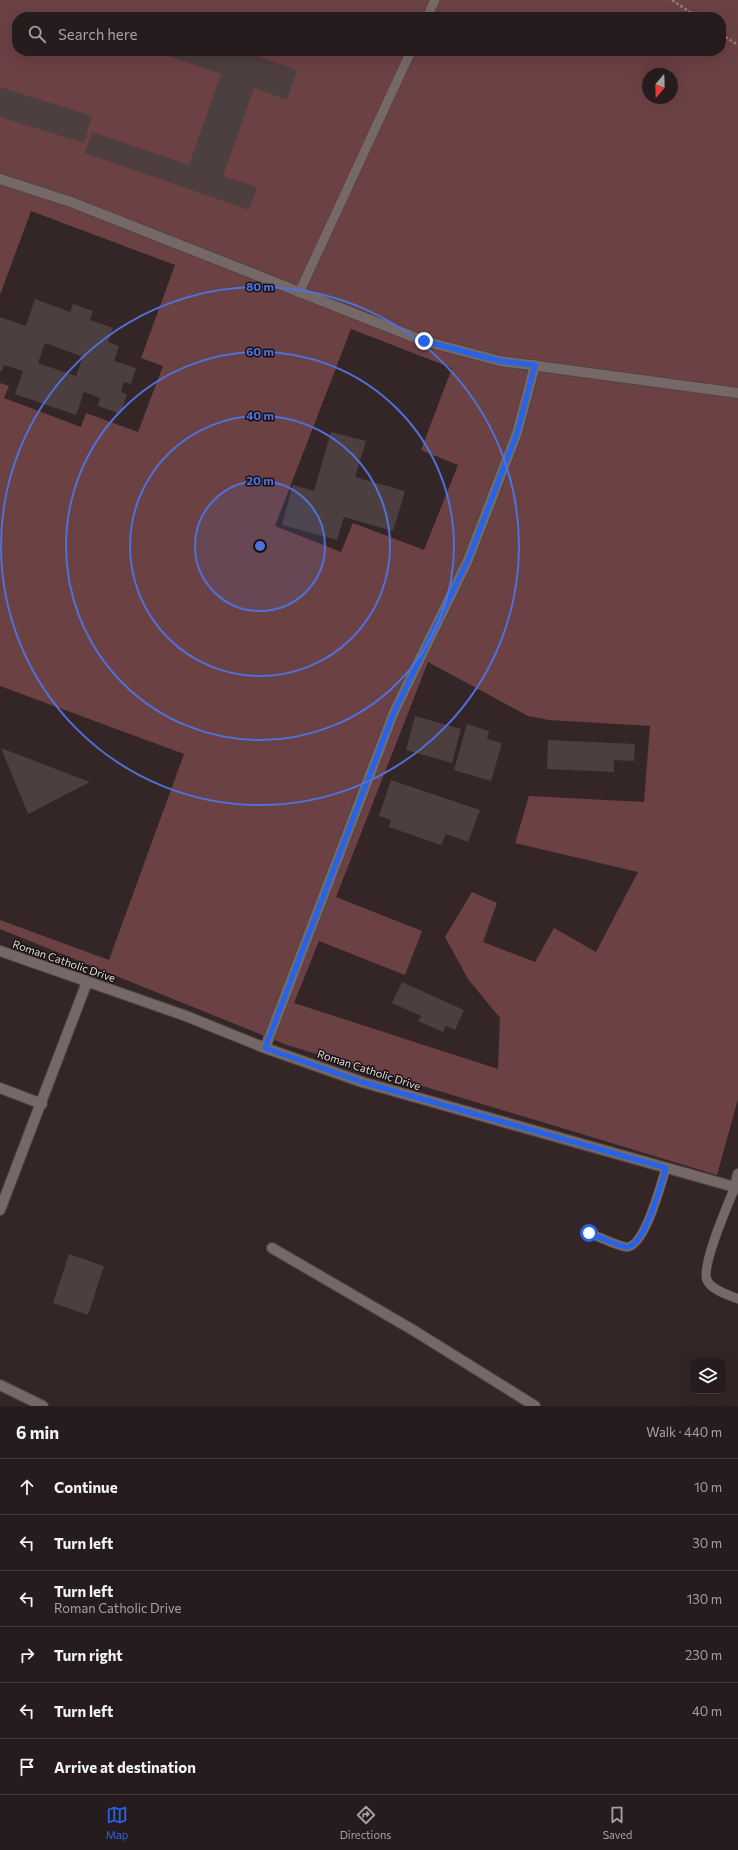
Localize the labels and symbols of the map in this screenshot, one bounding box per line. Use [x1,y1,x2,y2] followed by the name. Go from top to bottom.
[642,68,678,104] north arrow
[246,279,274,293] text: 80 m
[415,332,433,350] route end
[246,344,274,358] text: 60 m
[246,408,274,422] text: 40 m
[246,473,274,487] text: 20 m
[253,539,267,553] centre of rings
[11,937,117,984] street label: Roman Catholic Drive
[316,1047,423,1092] street label: Roman Catholic Drive
[580,1224,598,1242] route start

